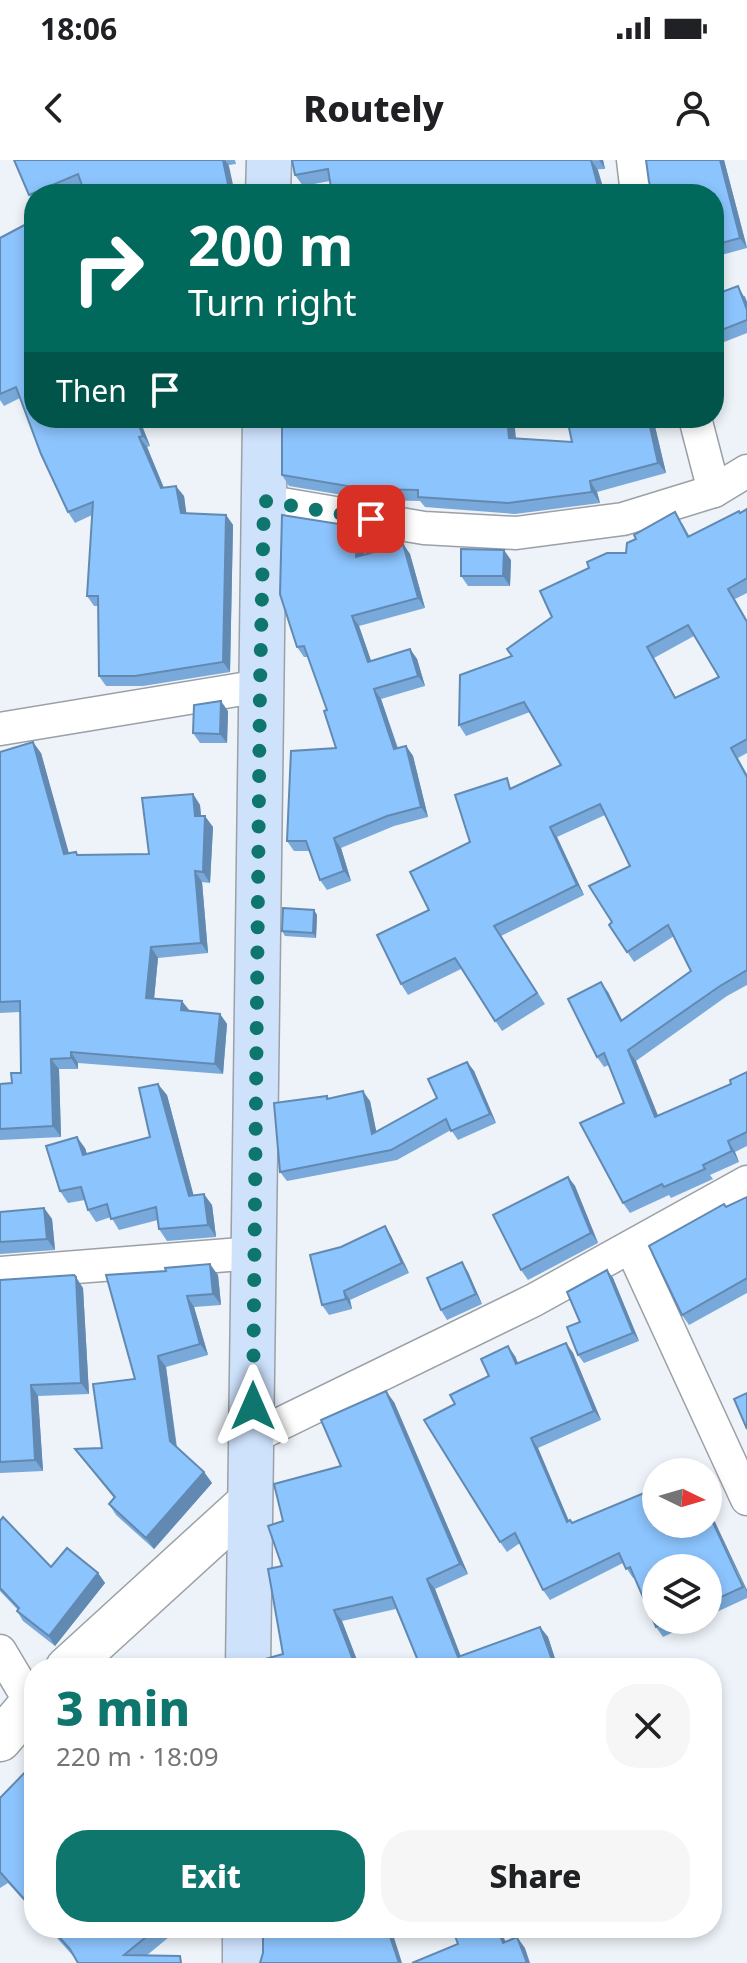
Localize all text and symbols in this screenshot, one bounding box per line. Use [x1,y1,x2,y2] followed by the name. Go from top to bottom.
[40,8,117,49] text: 18:06
[303,84,444,133] text: Routely
[32,86,76,130] icon: back
[671,86,715,130] icon: person
[188,206,353,282] text: 200 m
[56,216,160,320] icon: right
[188,278,356,327] text: Turn right
[143,368,187,412] icon: arrive
[56,370,127,411] text: Then
[337,485,405,553] pin
[349,497,393,541] icon: arrive
[211,1364,295,1448] position arrow
[642,1458,722,1538] north arrow
[642,1458,722,1634] map controls
[642,1554,722,1634] button: layers
[56,1675,190,1740] text: 3 min
[606,1684,690,1768] button: close
[56,1738,219,1774] text: 220 m · 18:09
[56,1830,365,1922] button: Exit
[381,1830,690,1922] button: Share

